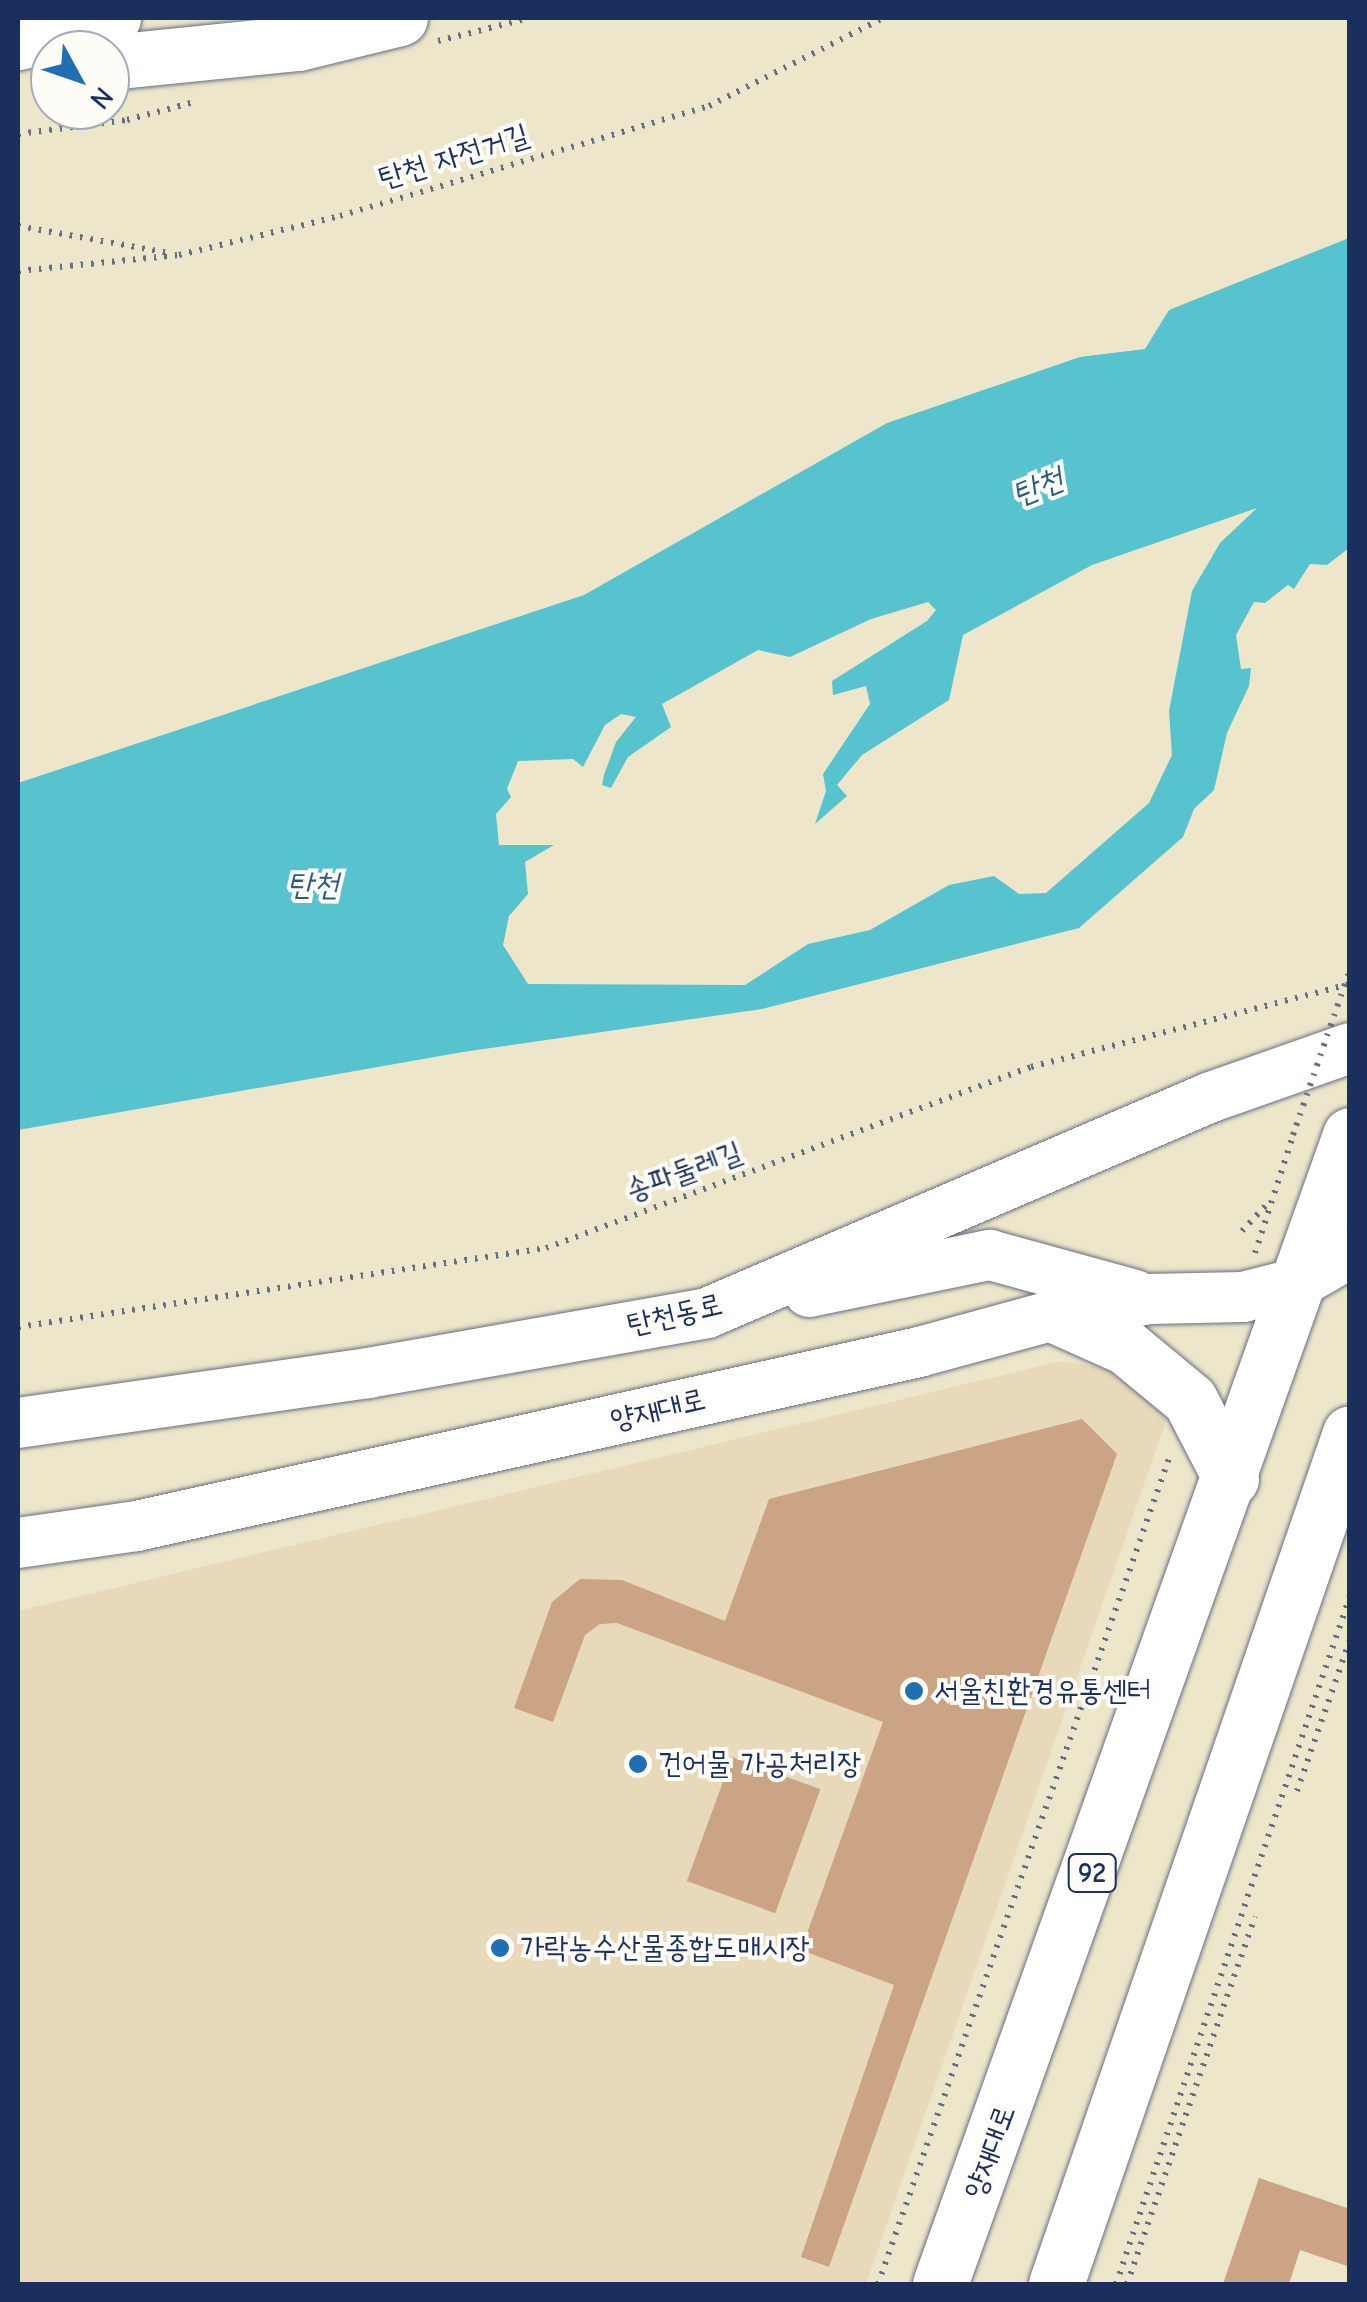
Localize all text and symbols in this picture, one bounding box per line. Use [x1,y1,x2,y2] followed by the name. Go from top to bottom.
[30,30,130,130] north arrow
[83,81,120,115] text: N
[375,117,533,197] street label: 탄천 자전거길
[1007,460,1069,514] water label: 탄천
[287,866,339,904] water label: 탄천
[621,1134,747,1210] street label: 송파둘레길
[624,1287,726,1343] street label: 탄천동로
[607,1382,709,1438] street label: 양재대로
[934,1673,1151,1709] place label: 서울친환경유통센터
[903,1680,925,1702] marker: 서울친환경유통센터
[658,1746,861,1782] place label: 건어물 가공처리장
[627,1753,649,1775] marker: 건어물 가공처리장
[1067,1850,1117,1896] road number: 92
[520,1930,810,1966] place label: 가락농수산물종합도매시장
[489,1937,511,1959] marker: 가락농수산물종합도매시장
[957,2100,1023,2204] street label: 양재대로

